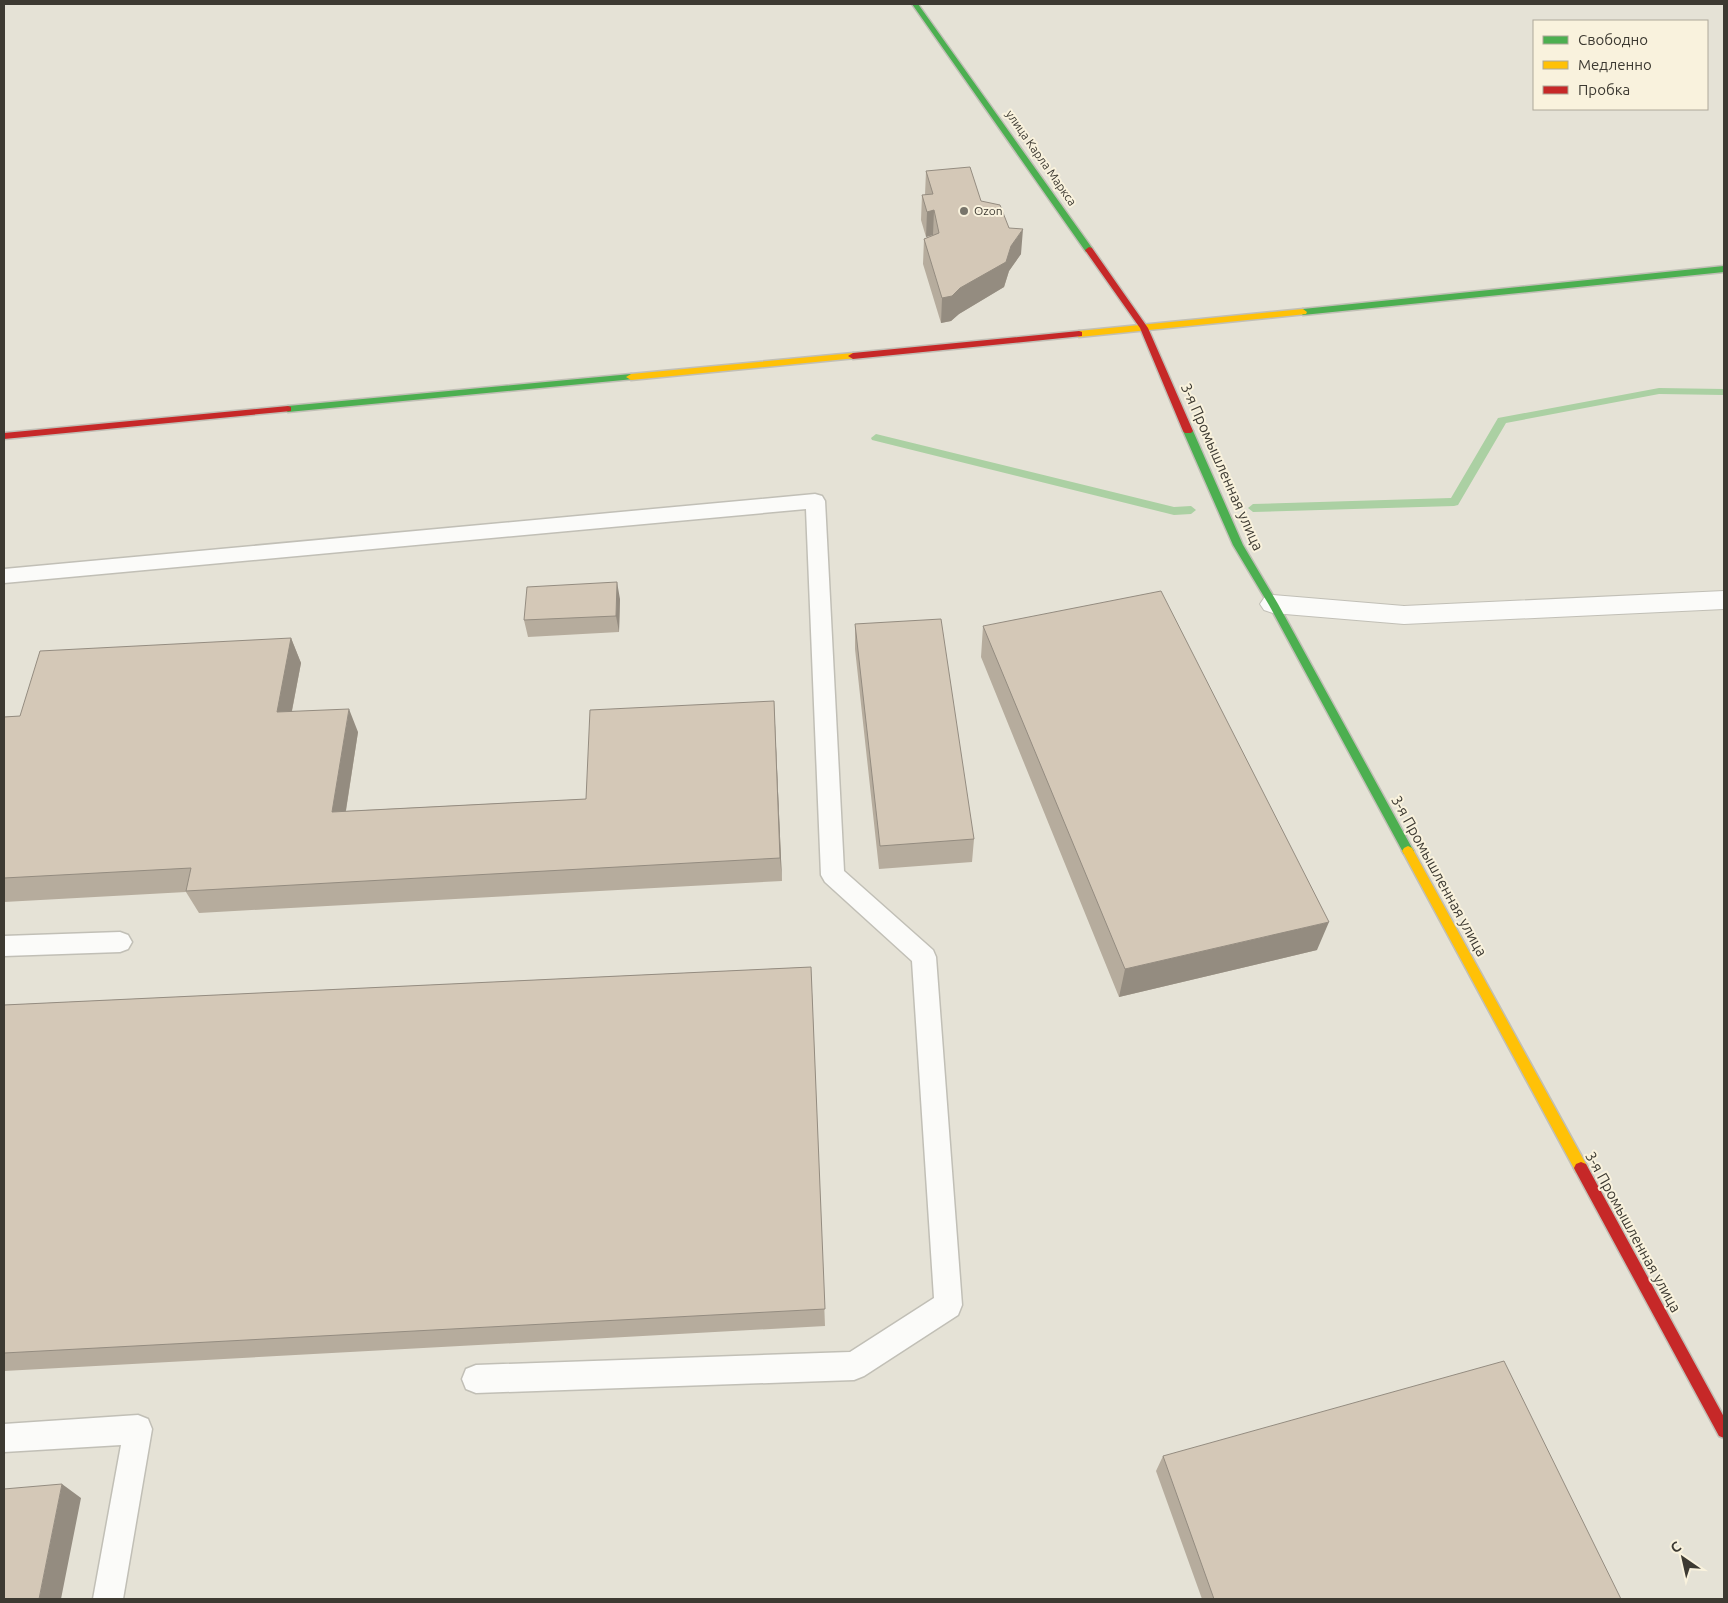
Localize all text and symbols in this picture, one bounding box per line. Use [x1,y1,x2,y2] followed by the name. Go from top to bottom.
[1533,20,1708,110] legend
[1578,31,1648,48] text: Свободно
[1578,56,1652,73] text: Медленно
[1578,81,1630,98] text: Пробка
[1004,108,1079,208] street label: улица Карла Маркса
[974,204,1003,217] place label: Ozon
[958,205,970,217] marker: Ozon
[1178,381,1267,553] street label: 3-я Промышленная улица
[1388,792,1491,959] street label: 3-я Промышленная улица
[1582,1148,1685,1315] street label: 3-я Промышленная улица
[1658,1533,1708,1583] north arrow
[1668,1538,1684,1556] text: С

